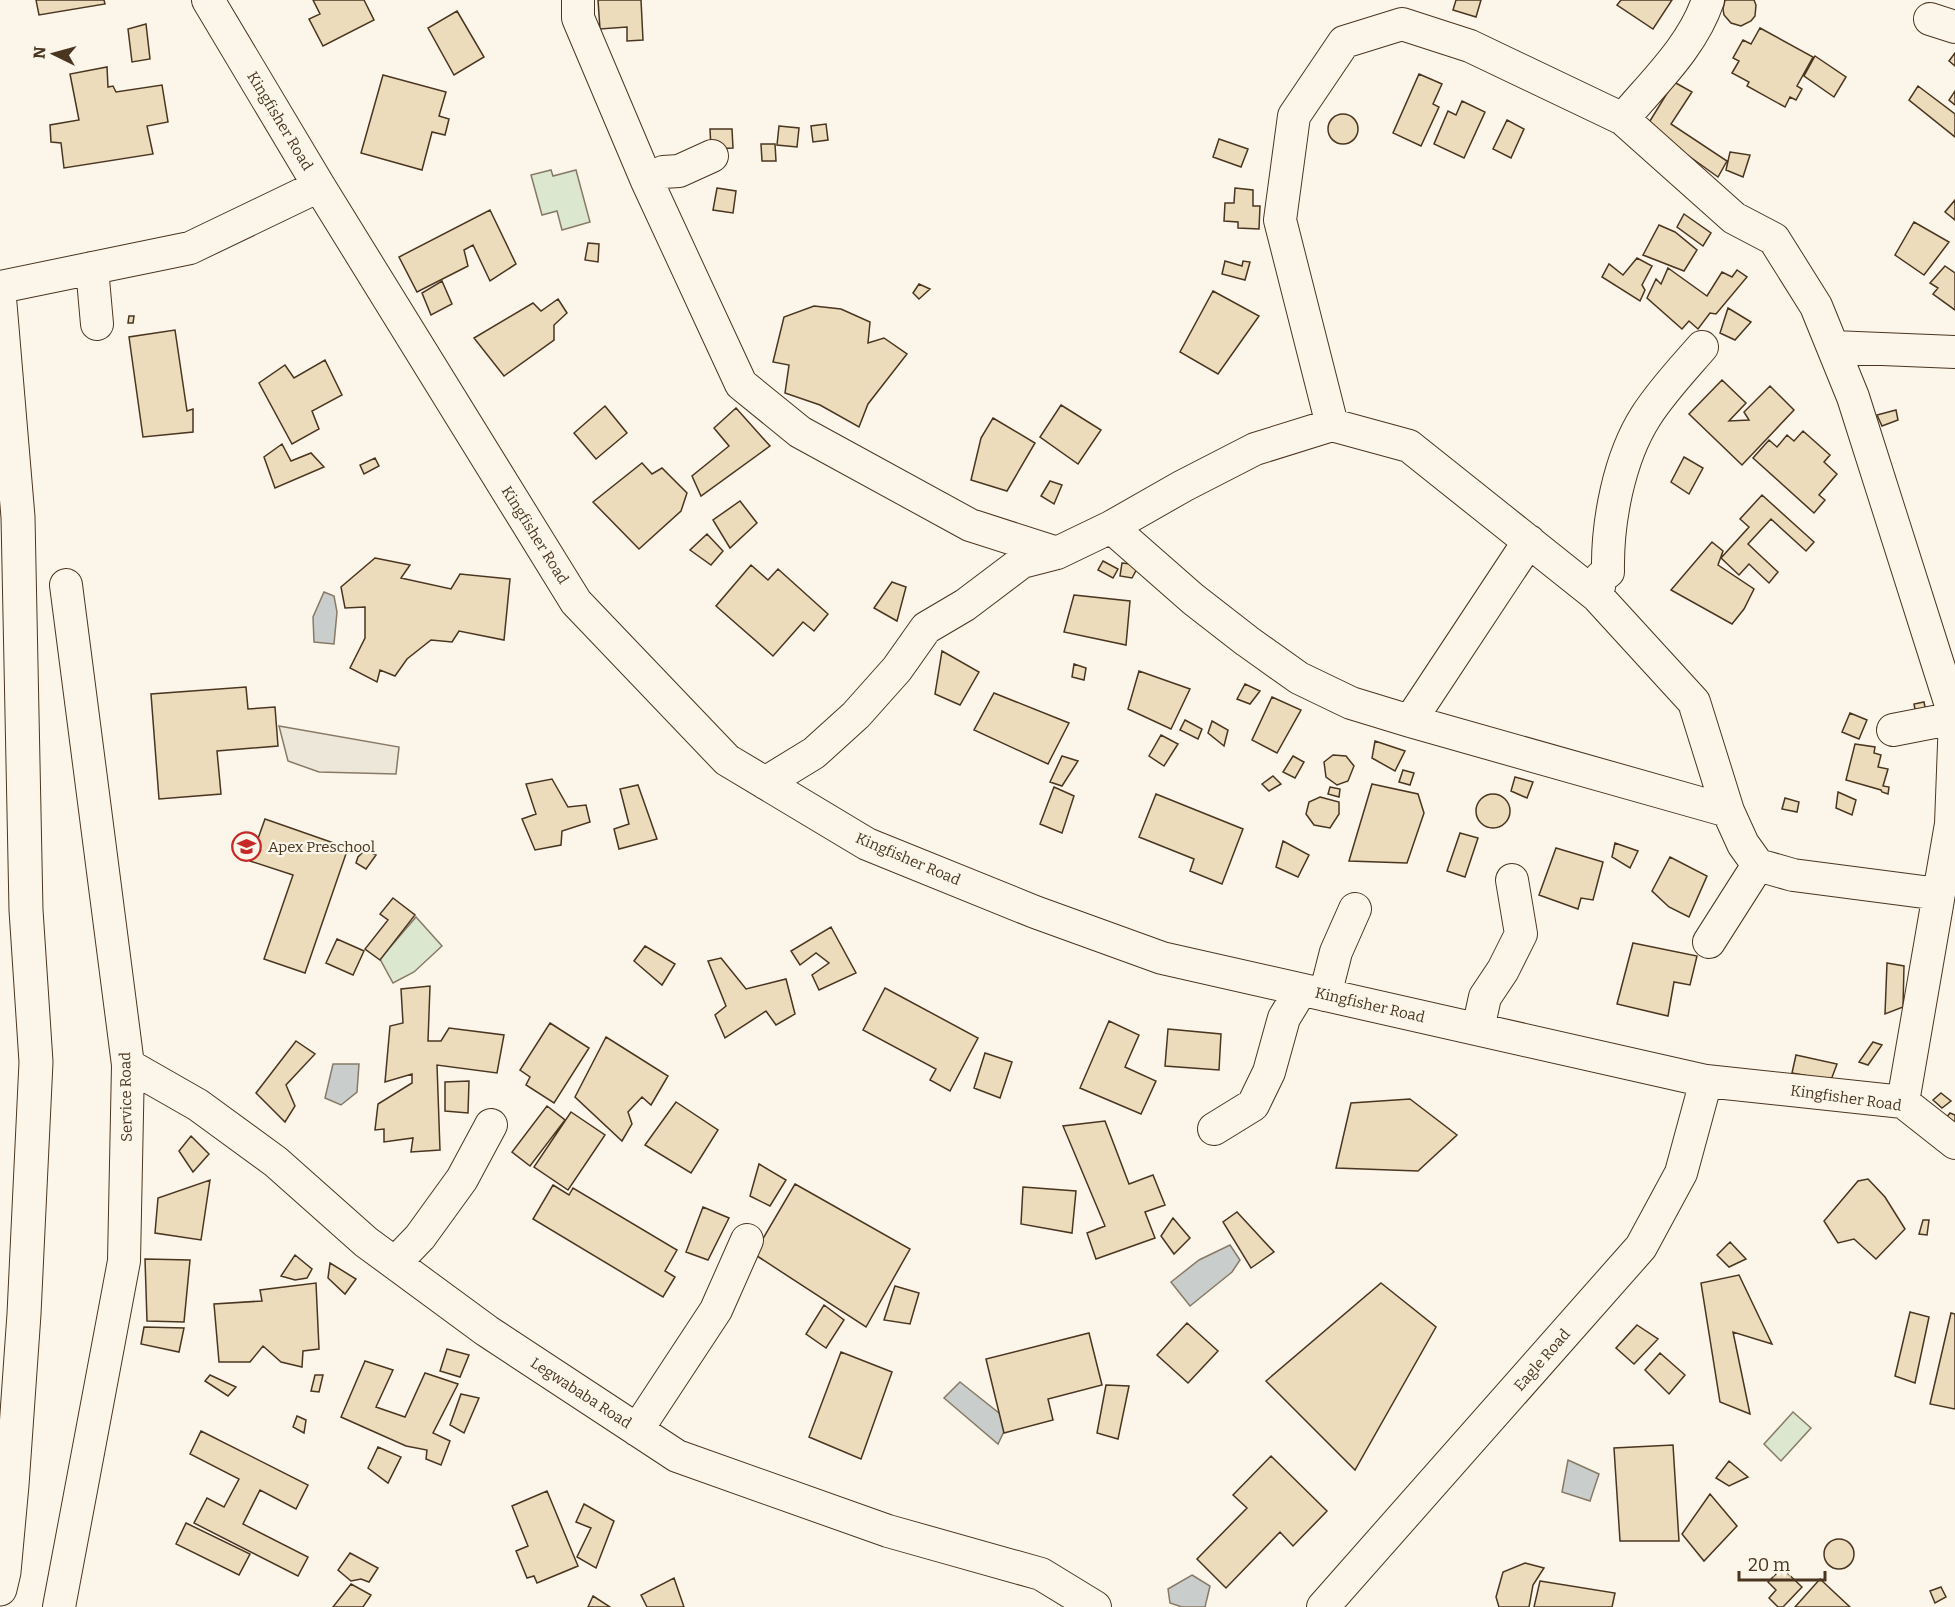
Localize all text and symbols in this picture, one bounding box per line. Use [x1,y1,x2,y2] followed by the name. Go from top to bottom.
[24,24,84,84] north arrow
[30,46,50,60] text: N
[243,68,317,174] street label: Kingfisher Road
[498,483,572,587] street label: Kingfisher Road
[853,829,963,889] street label: Kingfisher Road
[231,831,263,863] school or university icon: Apex Preschool
[268,838,375,856] place label: Apex Preschool
[1313,984,1427,1026] street label: Kingfisher Road
[116,1052,136,1142] street label: Service Road
[1789,1081,1903,1115] street label: Kingfisher Road
[1510,1325,1574,1395] street label: Eagle Road
[527,1354,635,1432] street label: Legwababa Road
[1739,1544,1824,1582] scale bar
[1748,1554,1790,1576] text: 20 m

